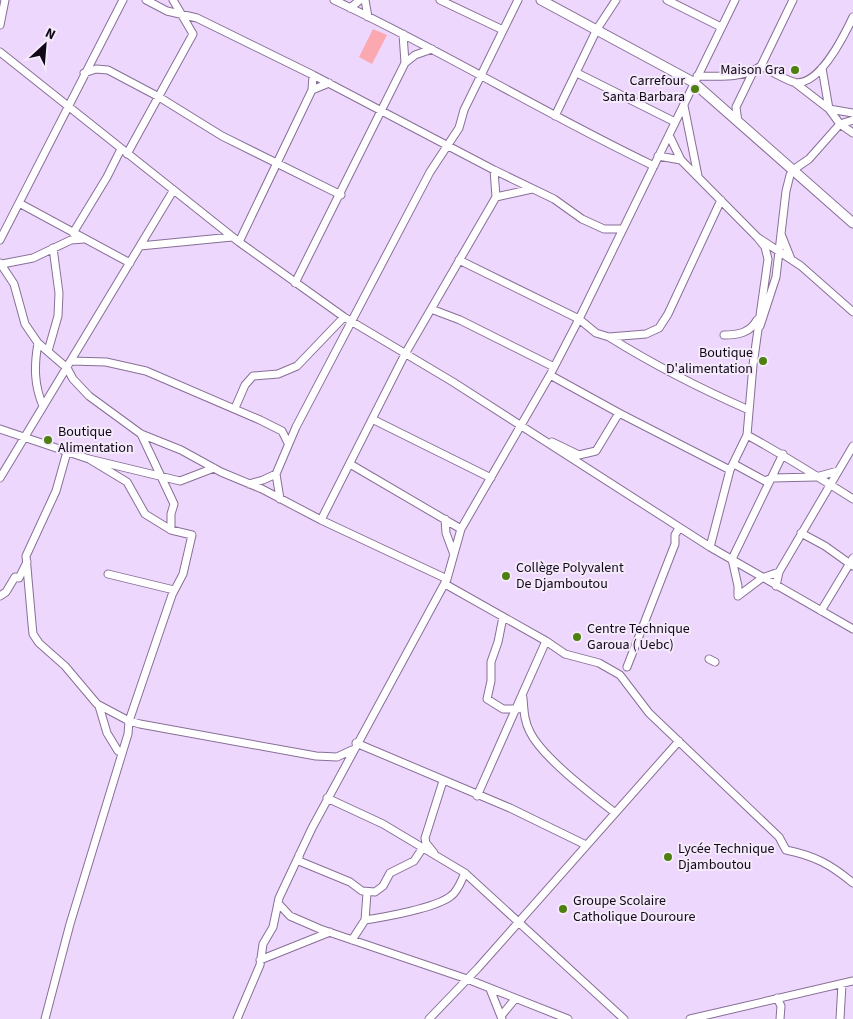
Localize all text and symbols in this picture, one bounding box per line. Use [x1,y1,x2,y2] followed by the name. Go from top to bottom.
[20,20,70,70] north arrow
[42,23,59,45] text: N
[720,60,785,80] place label: Maison Gra
[789,64,801,76] marker: Maison Gra
[602,71,685,107] place label: Carrefour Santa Barbara
[689,83,701,95] marker: Carrefour Santa Barbara
[666,343,753,379] place label: Boutique D'alimentation
[757,355,769,367] marker: Boutique D'alimentation
[58,422,134,458] place label: Boutique Alimentation
[42,434,54,446] marker: Boutique Alimentation
[516,558,624,594] place label: Collège Polyvalent De Djamboutou
[500,570,512,582] marker: Collège Polyvalent De Djamboutou
[587,619,690,655] place label: Centre Technique Garoua ( Uebc)
[571,631,583,643] marker: Centre Technique Garoua ( Uebc)
[678,839,775,875] place label: Lycée Technique Djamboutou
[662,851,674,863] marker: Lycée Technique Djamboutou
[573,891,695,927] place label: Groupe Scolaire Catholique Douroure
[557,903,569,915] marker: Groupe Scolaire Catholique Douroure

